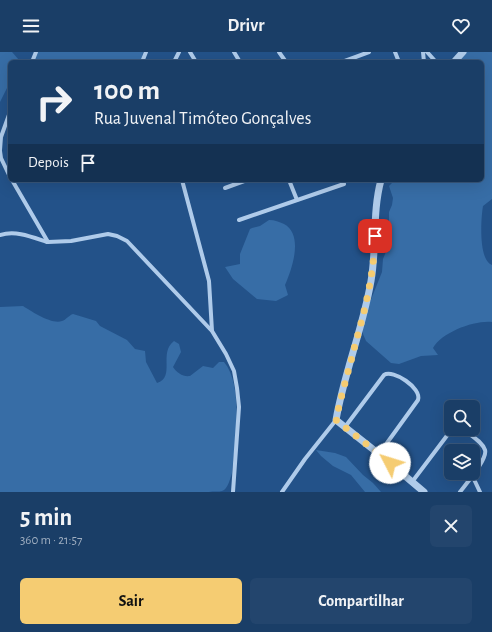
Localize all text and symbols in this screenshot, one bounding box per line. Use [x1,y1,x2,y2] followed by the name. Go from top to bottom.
[20,15,42,37] icon: menu
[450,15,472,37] icon: heart
[228,17,264,35] text: Drivr
[28,76,80,128] icon: right
[94,77,160,105] text: 100 m
[94,110,311,128] text: Rua Juvenal Timóteo Gonçalves
[77,152,99,174] icon: arrive
[28,155,69,170] text: Depois
[358,219,392,253] pin
[364,225,386,247] icon: arrive
[444,400,480,480] map controls
[444,400,480,436] button: search
[369,442,411,484] position arrow
[444,444,480,480] button: layers
[430,505,472,547] button: close
[20,506,72,530] text: 5 min
[20,534,82,547] text: 360 m · 21:57
[20,578,242,624] button: Sair
[250,578,472,624] button: Compartilhar

